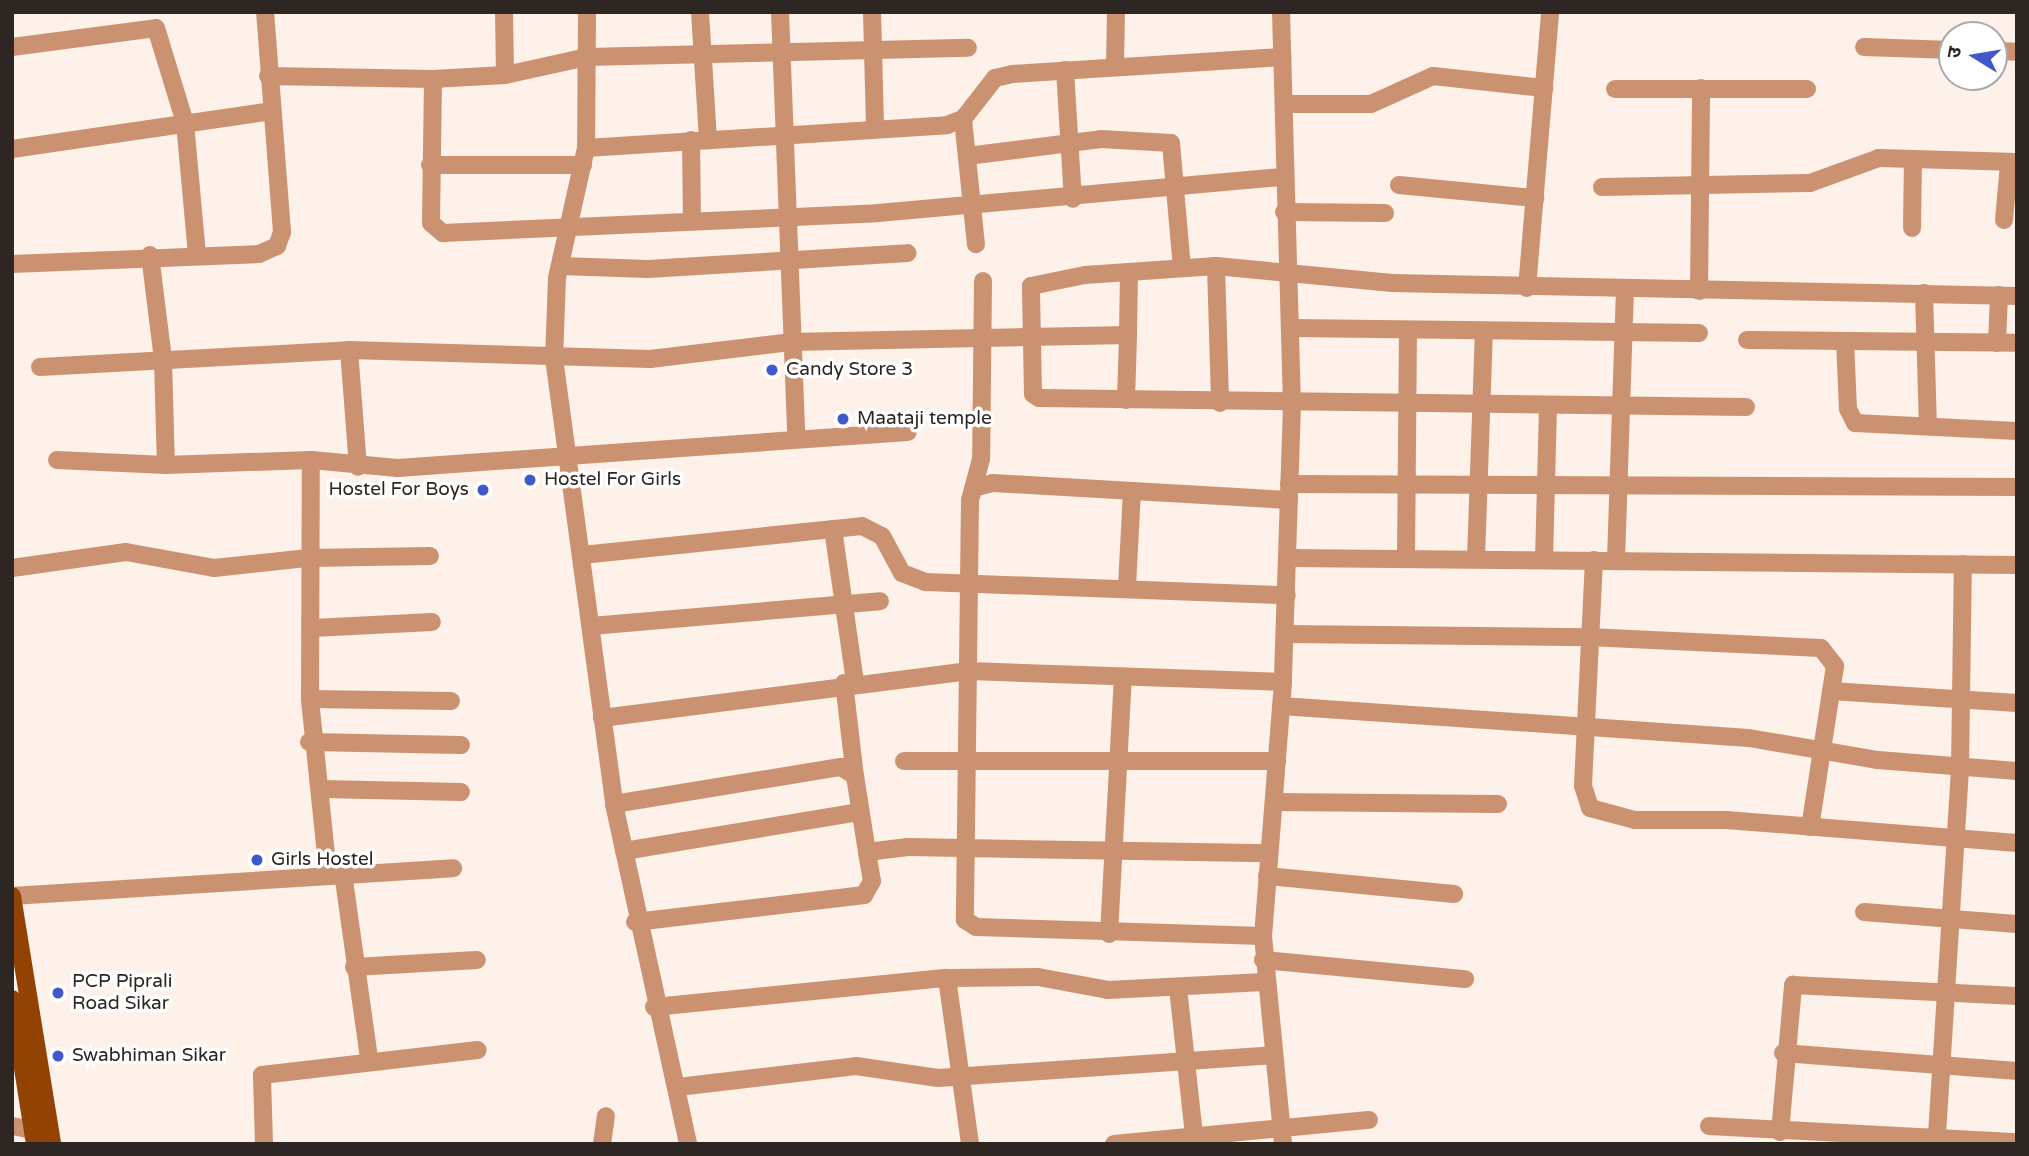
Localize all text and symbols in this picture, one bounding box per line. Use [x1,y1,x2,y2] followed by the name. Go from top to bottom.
[1938,21,2008,91] north arrow
[1942,45,1966,60] text: उ
[786,359,913,381] place label: Candy Store 3
[764,362,780,378] marker: Candy Store 3
[857,408,992,430] place label: Maataji temple
[835,411,851,427] marker: Maataji temple
[544,469,681,491] place label: Hostel For Girls
[522,472,538,488] marker: Hostel For Girls
[328,479,469,501] place label: Hostel For Boys
[475,482,491,498] marker: Hostel For Boys
[271,849,373,871] place label: Girls Hostel
[249,852,265,868] marker: Girls Hostel
[72,971,172,1015] place label: PCP Piprali Road Sikar
[50,985,66,1001] marker: PCP Piprali Road Sikar
[72,1045,226,1067] place label: Swabhiman Sikar
[50,1048,66,1064] marker: Swabhiman Sikar

